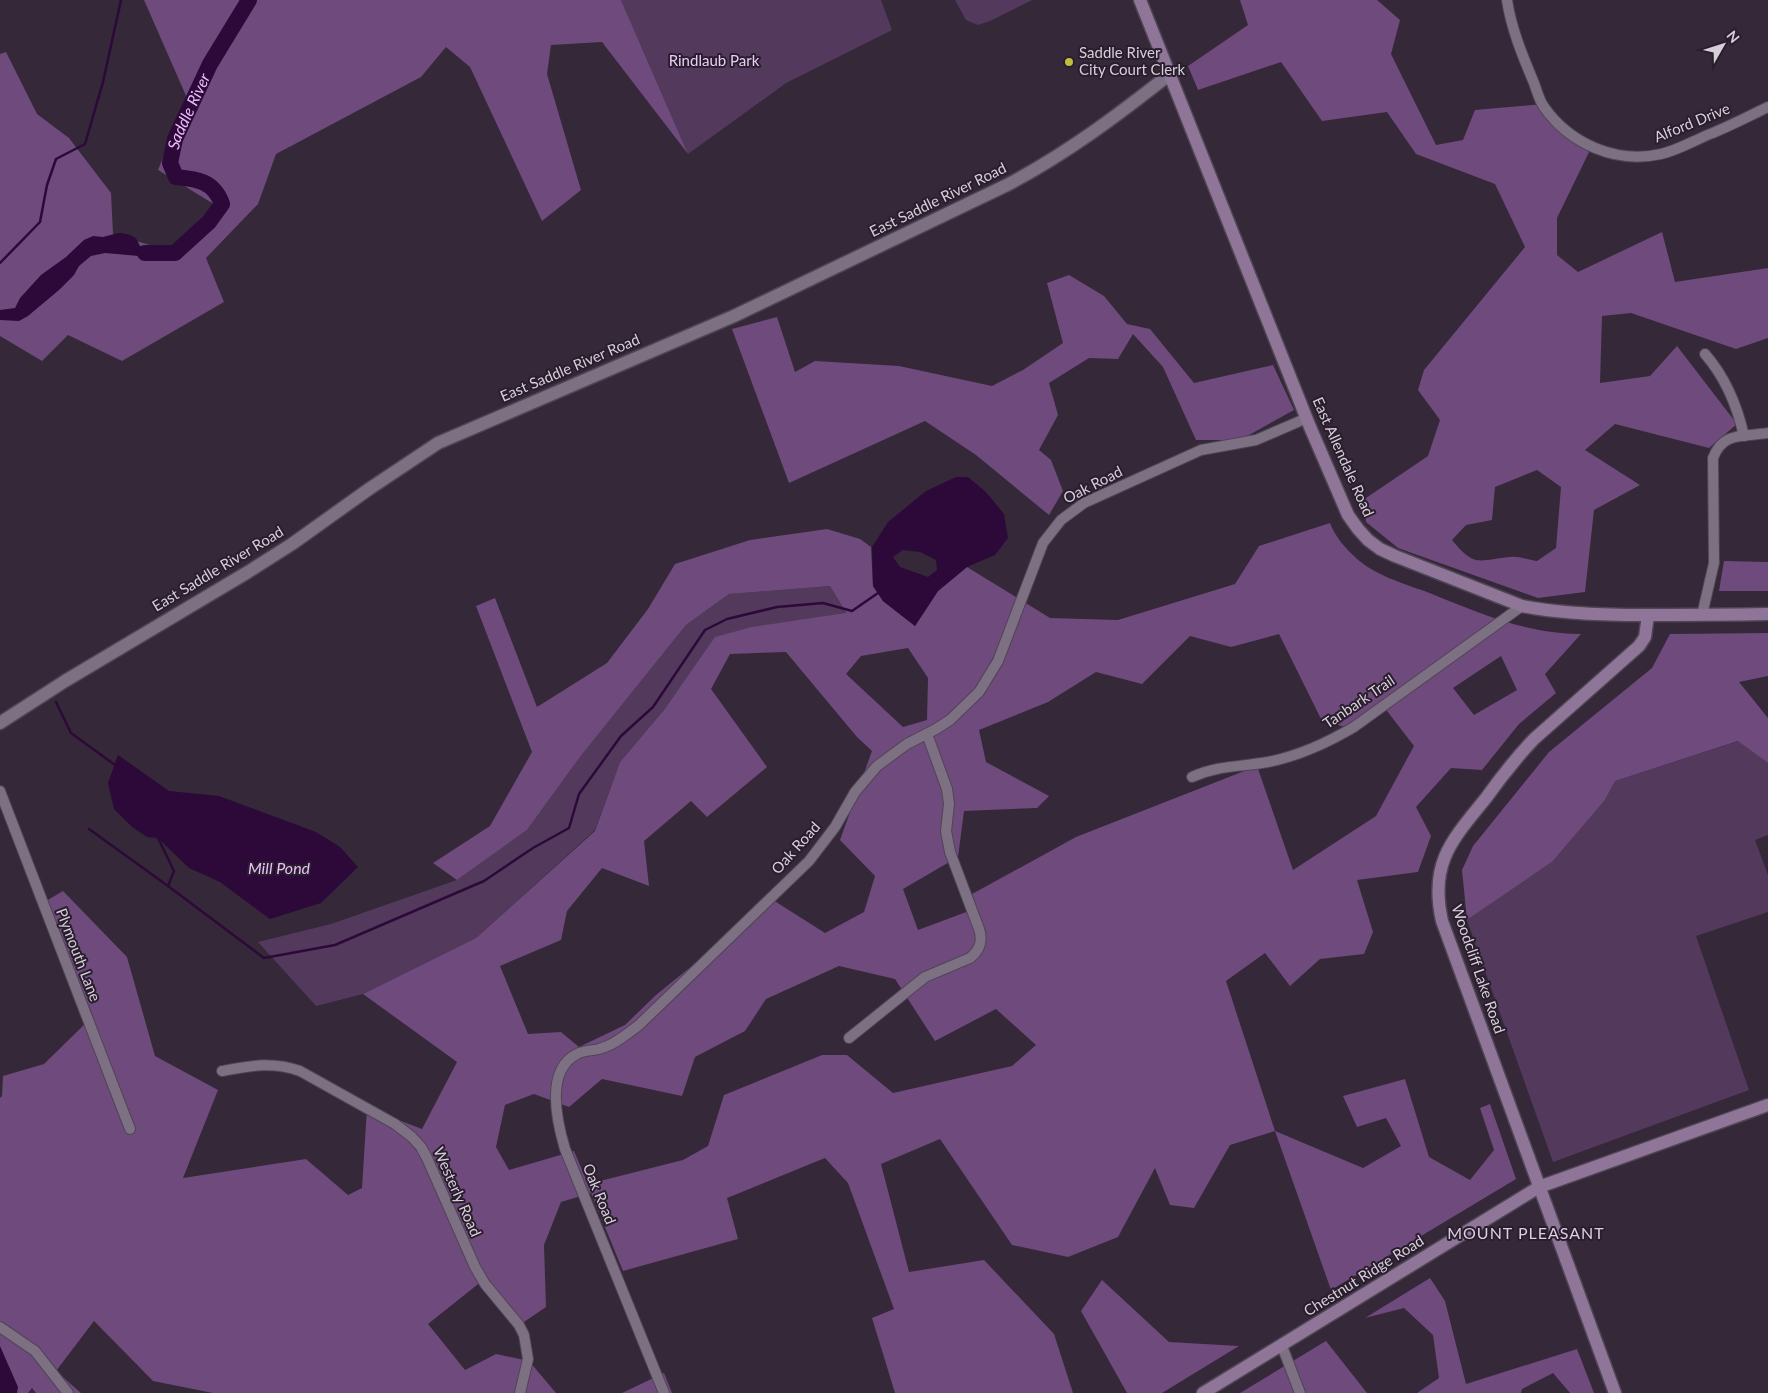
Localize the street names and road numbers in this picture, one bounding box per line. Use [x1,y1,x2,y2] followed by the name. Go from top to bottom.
[1651,99,1732,145] street label: Alford Drive
[866,158,1009,240] street label: East Saddle River Road
[497,330,642,405] street label: East Saddle River Road
[1309,394,1378,519] street label: East Allendale Road
[1060,462,1125,507] street label: Oak Road
[149,522,286,614] street label: East Saddle River Road
[1319,671,1398,732] street label: Tanbark Trail
[767,818,823,877] street label: Oak Road
[1448,902,1509,1036] street label: Woodcliff Lake Road
[53,905,105,1004] street label: Plymouth Lane
[430,1144,486,1239] street label: Westerly Road
[580,1161,620,1227] street label: Oak Road
[1300,1231,1427,1319] street label: Chestnut Ridge Road

